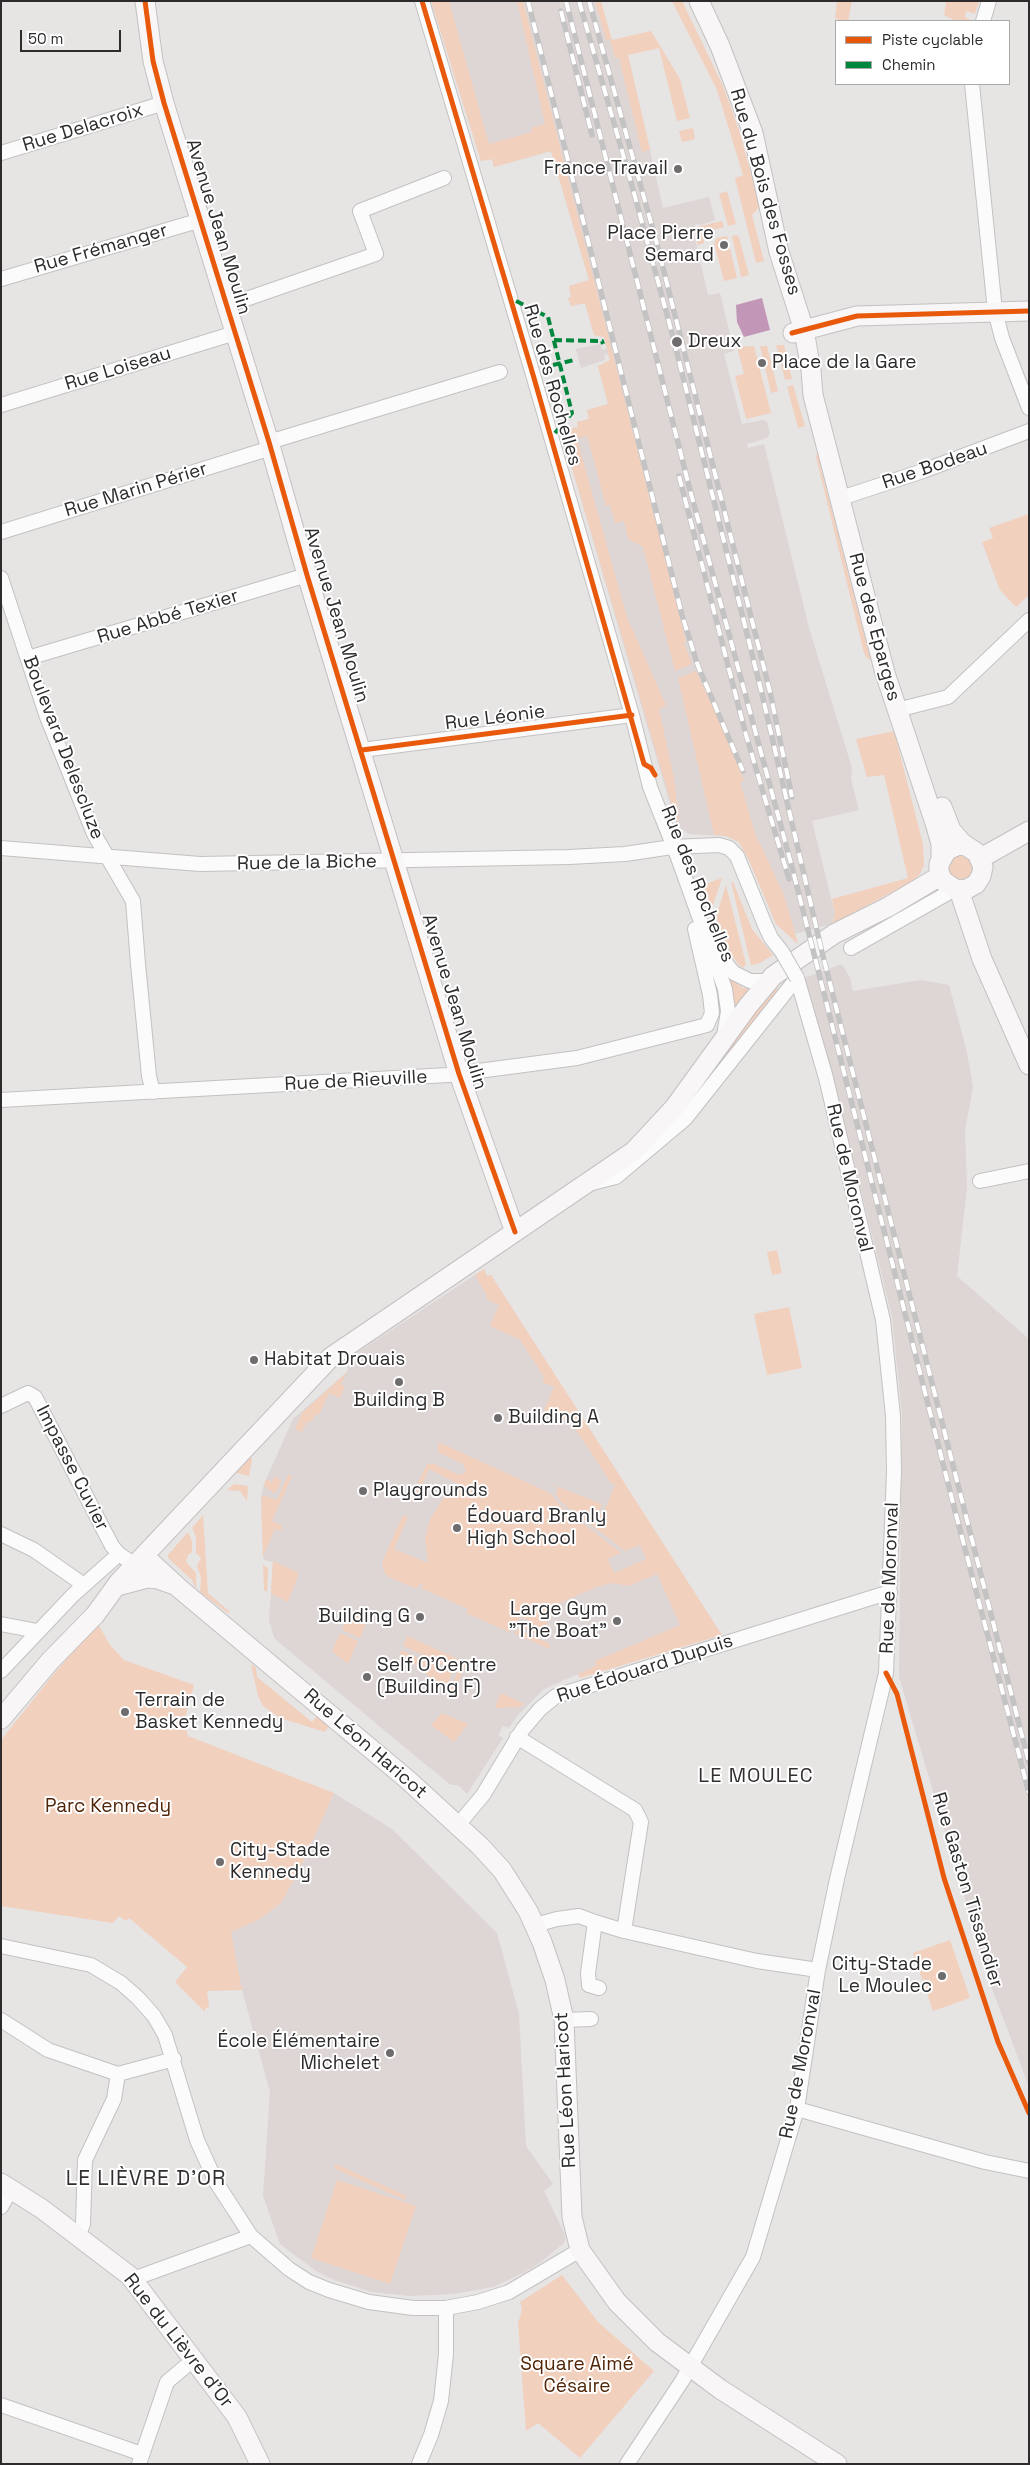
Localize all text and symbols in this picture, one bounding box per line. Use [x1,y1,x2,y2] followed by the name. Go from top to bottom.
[22,20,124,52] scale bar
[835,20,1010,85] legend
[28,29,63,48] text: 50 m
[882,30,983,49] text: Piste cyclable
[882,55,935,74] text: Chemin
[725,86,805,298] street label: Rue du Bois des Fosses
[20,99,146,157] street label: Rue Delacroix
[180,137,256,317] street label: Avenue Jean Moulin
[544,158,668,180] place label: France Travail
[672,163,684,175] marker: France Travail
[32,219,170,279] street label: Rue Frémanger
[607,223,714,267] place label: Place Pierre Semard
[718,239,730,251] marker: Place Pierre Semard
[518,302,586,468] street label: Rue des Rochelles
[688,331,742,353] place label: Dreux
[670,335,684,349] marker: Dreux
[62,342,174,396] street label: Rue Loiseau
[772,352,917,374] place label: Place de la Gare
[756,357,768,369] marker: Place de la Gare
[879,437,991,495] street label: Rue Bodeau
[62,457,210,523] street label: Rue Marin Périer
[298,525,374,705] street label: Avenue Jean Moulin
[843,551,905,703] street label: Rue des Eparges
[95,585,241,649] street label: Rue Abbé Texier
[18,653,108,843] street label: Boulevard Delescluze
[444,701,546,735] street label: Rue Léonie
[655,802,739,966] street label: Rue des Rochelles
[237,850,377,876] street label: Rue de la Biche
[416,912,492,1092] street label: Avenue Jean Moulin
[284,1066,428,1096] street label: Rue de Rieuville
[821,1102,877,1254] street label: Rue de Moronval
[264,1349,405,1371] place label: Habitat Drouais
[248,1354,260,1366] marker: Habitat Drouais
[393,1376,405,1388] marker: Building B
[353,1390,445,1412] place label: Building B
[31,1402,113,1534] street label: Impasse Cuvier
[508,1407,599,1429] place label: Building A
[492,1412,504,1424] marker: Building A
[373,1480,488,1502] place label: Playgrounds
[357,1485,369,1497] marker: Playgrounds
[876,1502,904,1654] street label: Rue de Moronval
[467,1506,606,1550] place label: Édouard Branly High School
[451,1522,463,1534] marker: Édouard Branly High School
[508,1599,607,1643] place label: Large Gym "The Boat"
[318,1606,410,1628] place label: Building G
[414,1611,426,1623] marker: Building G
[611,1615,623,1627] marker: Large Gym "The Boat"
[554,1630,736,1708] street label: Rue Édouard Dupuis
[377,1655,497,1699] place label: Self O'Centre (Building F)
[361,1671,373,1683] marker: Self O'Centre (Building F)
[299,1684,431,1804] street label: Rue Léon Haricot
[135,1690,283,1734] place label: Terrain de Basket Kennedy
[119,1706,131,1718] marker: Terrain de Basket Kennedy
[697,1765,815,1789] district label: LE MOULEC
[926,1790,1008,1990] street label: Rue Gaston Tissandier
[45,1796,171,1818] park label: Parc Kennedy
[230,1840,330,1884] place label: City-Stade Kennedy
[214,1856,226,1868] marker: City-Stade Kennedy
[832,1954,932,1998] place label: City-Stade Le Moulec
[936,1970,948,1982] marker: City-Stade Le Moulec
[775,1987,827,2141] street label: Rue de Moronval
[551,2011,581,2169] street label: Rue Léon Haricot
[218,2031,380,2075] place label: École Élémentaire Michelet
[384,2047,396,2059] marker: École Élémentaire Michelet
[64,2166,228,2192] district label: LE LIÈVRE D'OR
[118,2269,238,2413] street label: Rue du Lièvre d'Or
[520,2354,634,2398] park label: Square Aimé Césaire

